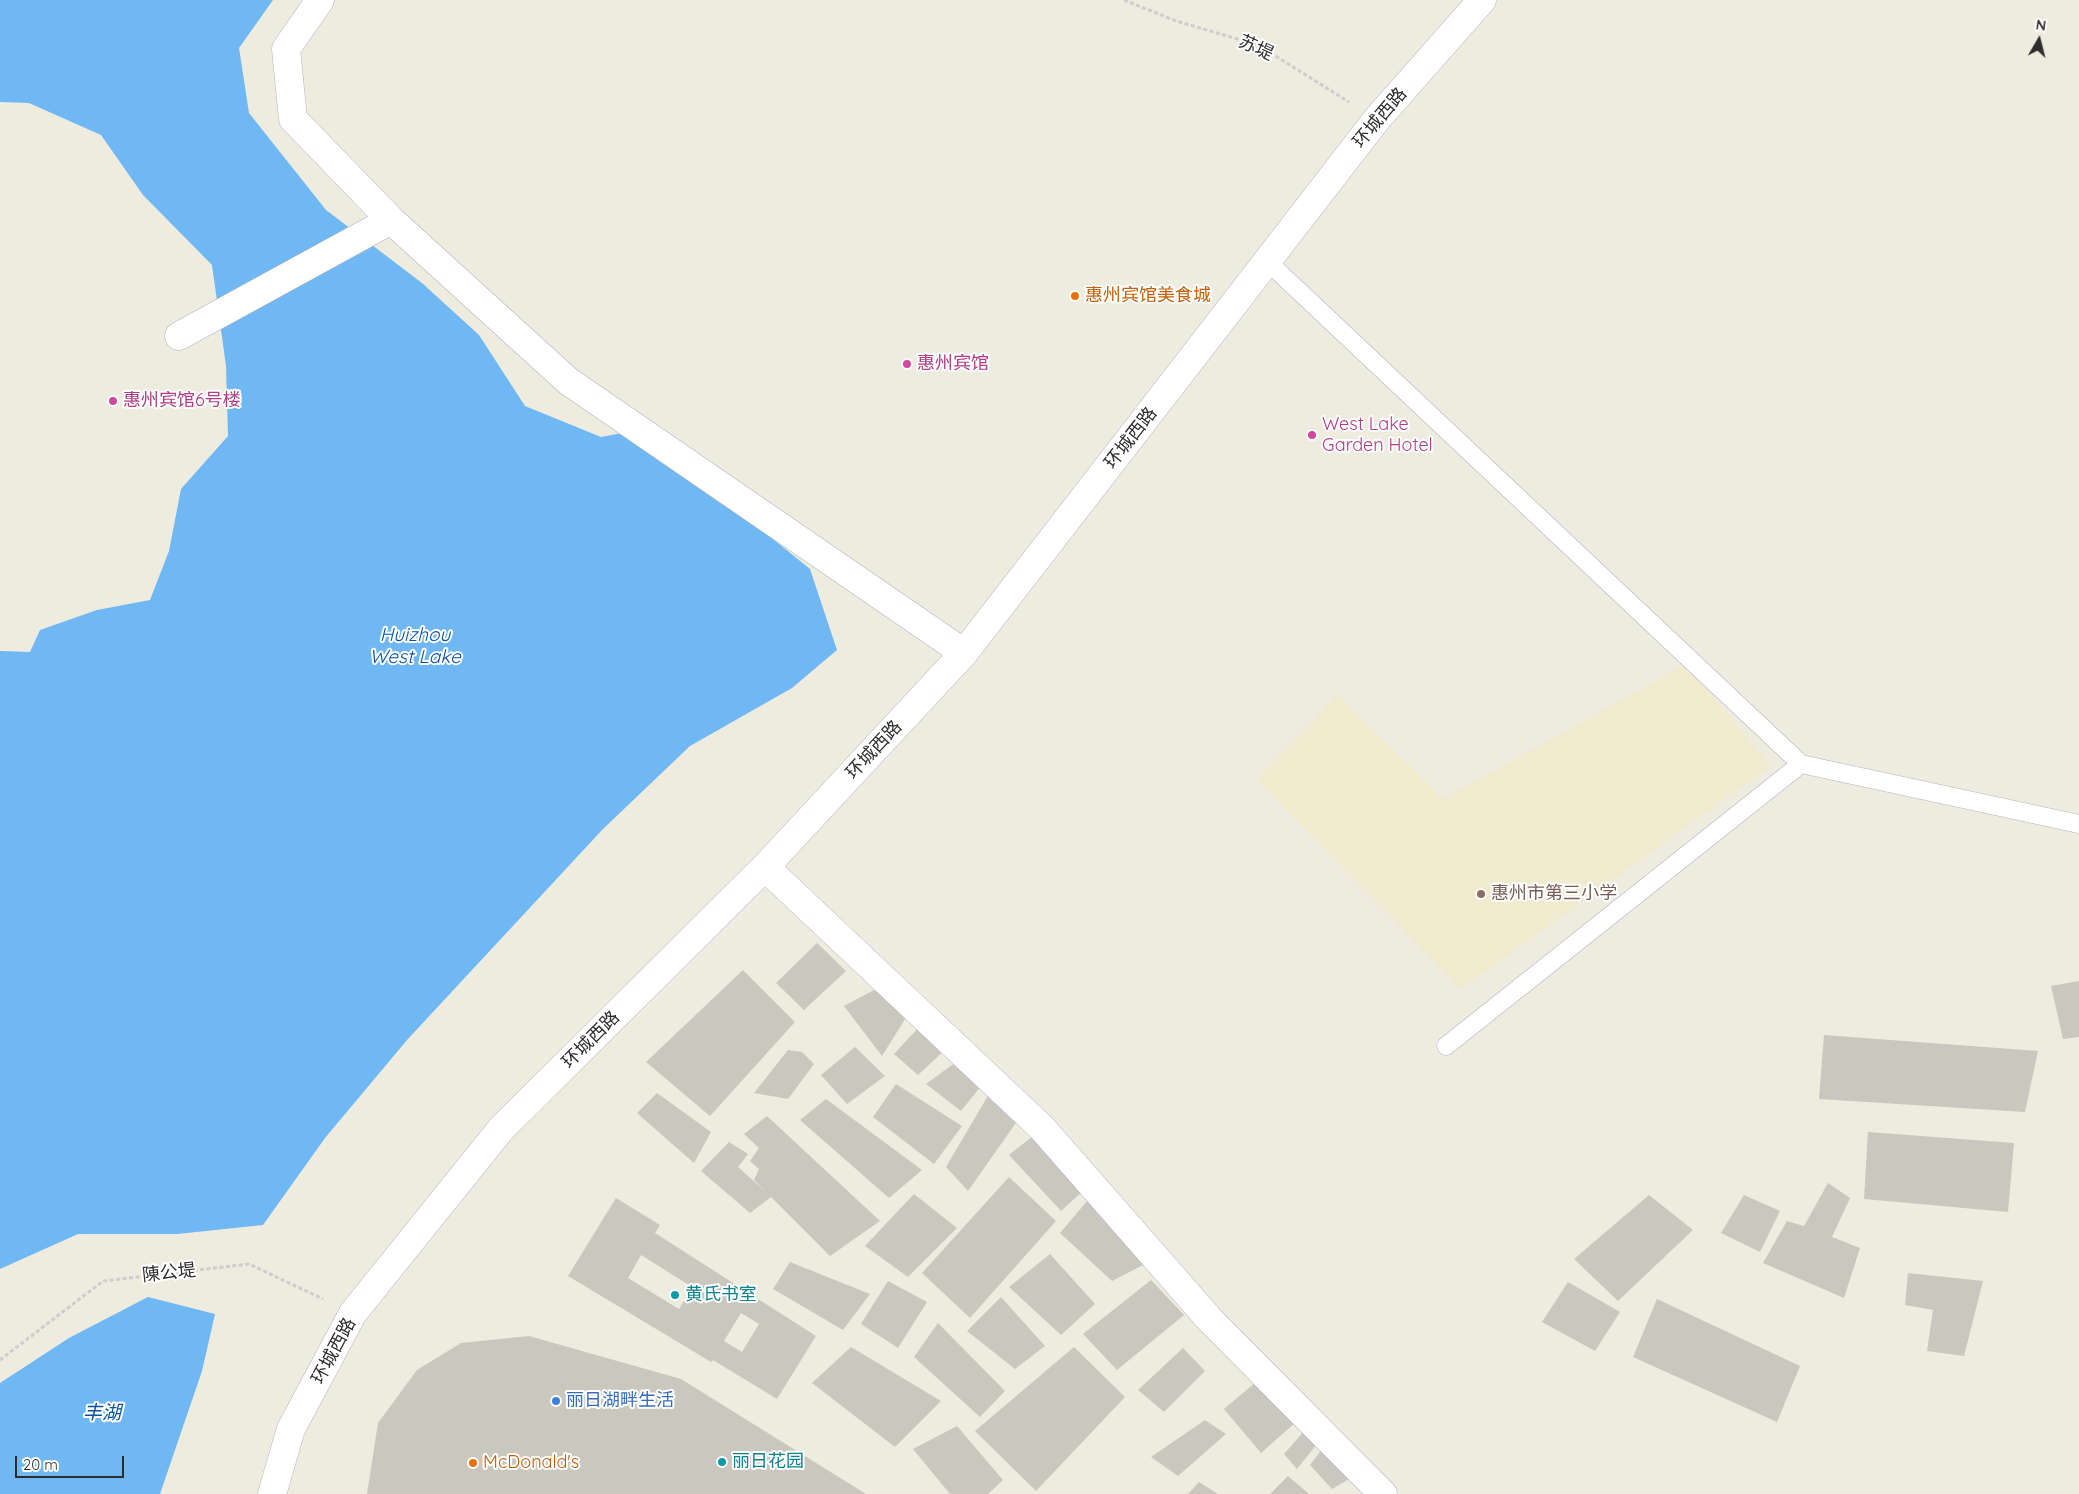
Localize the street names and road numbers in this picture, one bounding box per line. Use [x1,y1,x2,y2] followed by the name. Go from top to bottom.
[1235,31,1277,65] street label: 苏堤
[1349,83,1411,153] street label: 环城西路
[1100,403,1162,473] street label: 环城西路
[842,716,906,784] street label: 环城西路
[558,1007,624,1073] street label: 环城西路
[141,1259,197,1287] street label: 陳公堤
[308,1314,360,1388] street label: 环城西路

